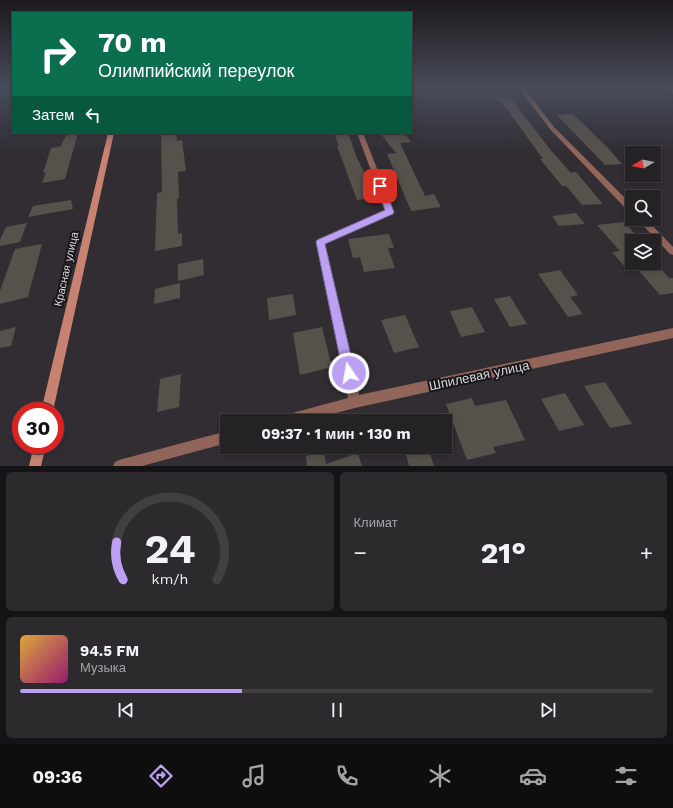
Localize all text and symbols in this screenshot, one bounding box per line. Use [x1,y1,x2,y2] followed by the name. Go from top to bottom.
[98,26,167,59] text: 70 m
[32,28,84,80] icon: right
[98,60,294,81] text: Олимпийский переулок
[82,104,104,126] icon: left
[32,106,74,124] text: Затем
[625,146,661,182] north arrow
[625,146,661,270] map controls
[363,169,397,203] pin
[369,175,391,197] icon: arrive
[625,190,661,226] button: search
[52,230,82,308] street label: Красная улица
[625,234,661,270] button: layers
[328,352,370,394] position arrow
[428,357,531,393] street label: Шпилевая улица
[12,402,64,454] speed limit sign: 30
[261,425,411,443] text: 09:37 · 1 мин · 130 m
[354,515,398,530] text: Климат
[144,523,195,572] text: 24
[480,535,526,570] text: 21°
[354,540,367,565] text: −
[640,540,653,565] text: +
[151,570,188,586] text: km/h
[80,642,139,660] text: 94.5 FM
[80,660,126,675] text: Музыка
[115,699,137,721] icon: previous
[326,699,348,721] icon: pause
[537,699,559,721] icon: next
[147,762,175,790] icon: directions
[240,762,268,790] icon: music
[333,762,361,790] icon: phone
[426,762,454,790] icon: climate
[519,762,547,790] icon: car
[612,762,640,790] icon: filters
[33,766,82,787] text: 09:36

